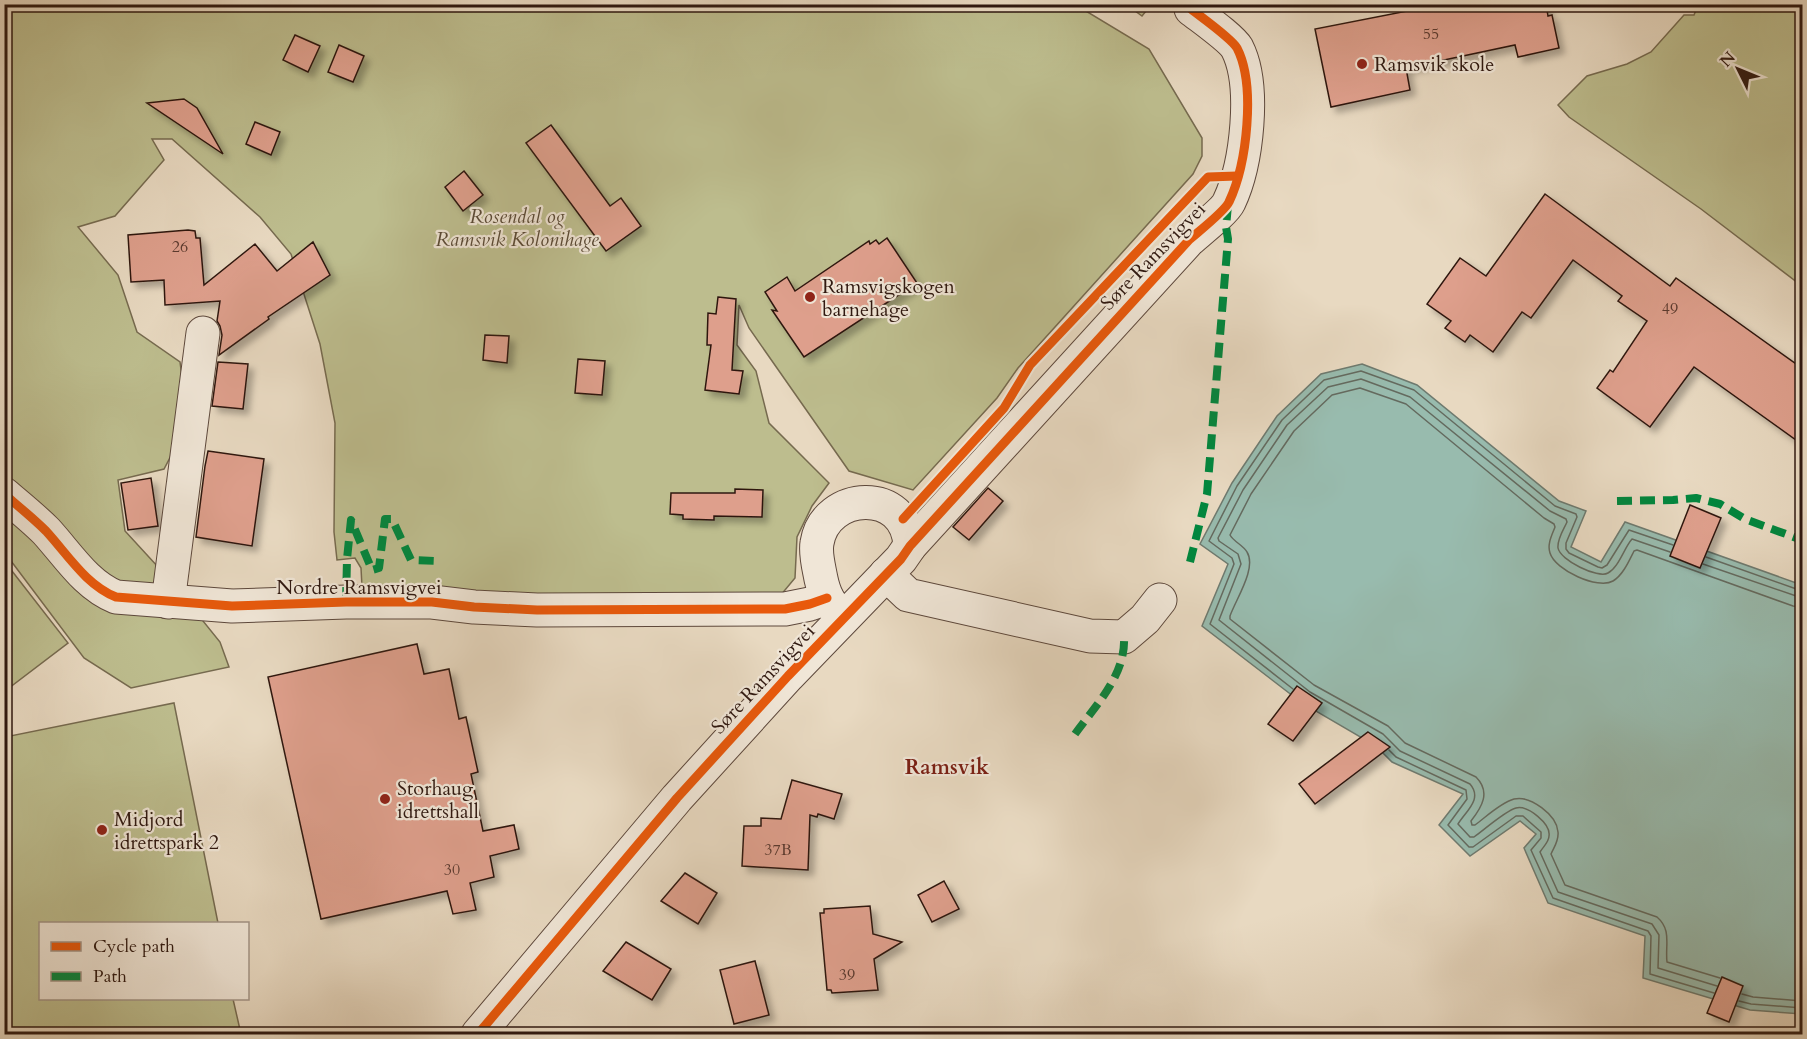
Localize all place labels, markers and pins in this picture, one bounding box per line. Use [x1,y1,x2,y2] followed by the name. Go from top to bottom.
[1374,51,1494,78] place label: Ramsvik skole
[1355,57,1369,71] marker: Ramsvik skole
[822,273,956,323] place label: Ramsvigskogen barnehage
[803,290,817,304] marker: Ramsvigskogen barnehage
[397,775,479,825] place label: Storhaug idrettshall
[378,792,392,806] marker: Storhaug idrettshall
[114,806,219,856] place label: Midjord idrettspark 2
[95,823,109,837] marker: Midjord idrettspark 2

